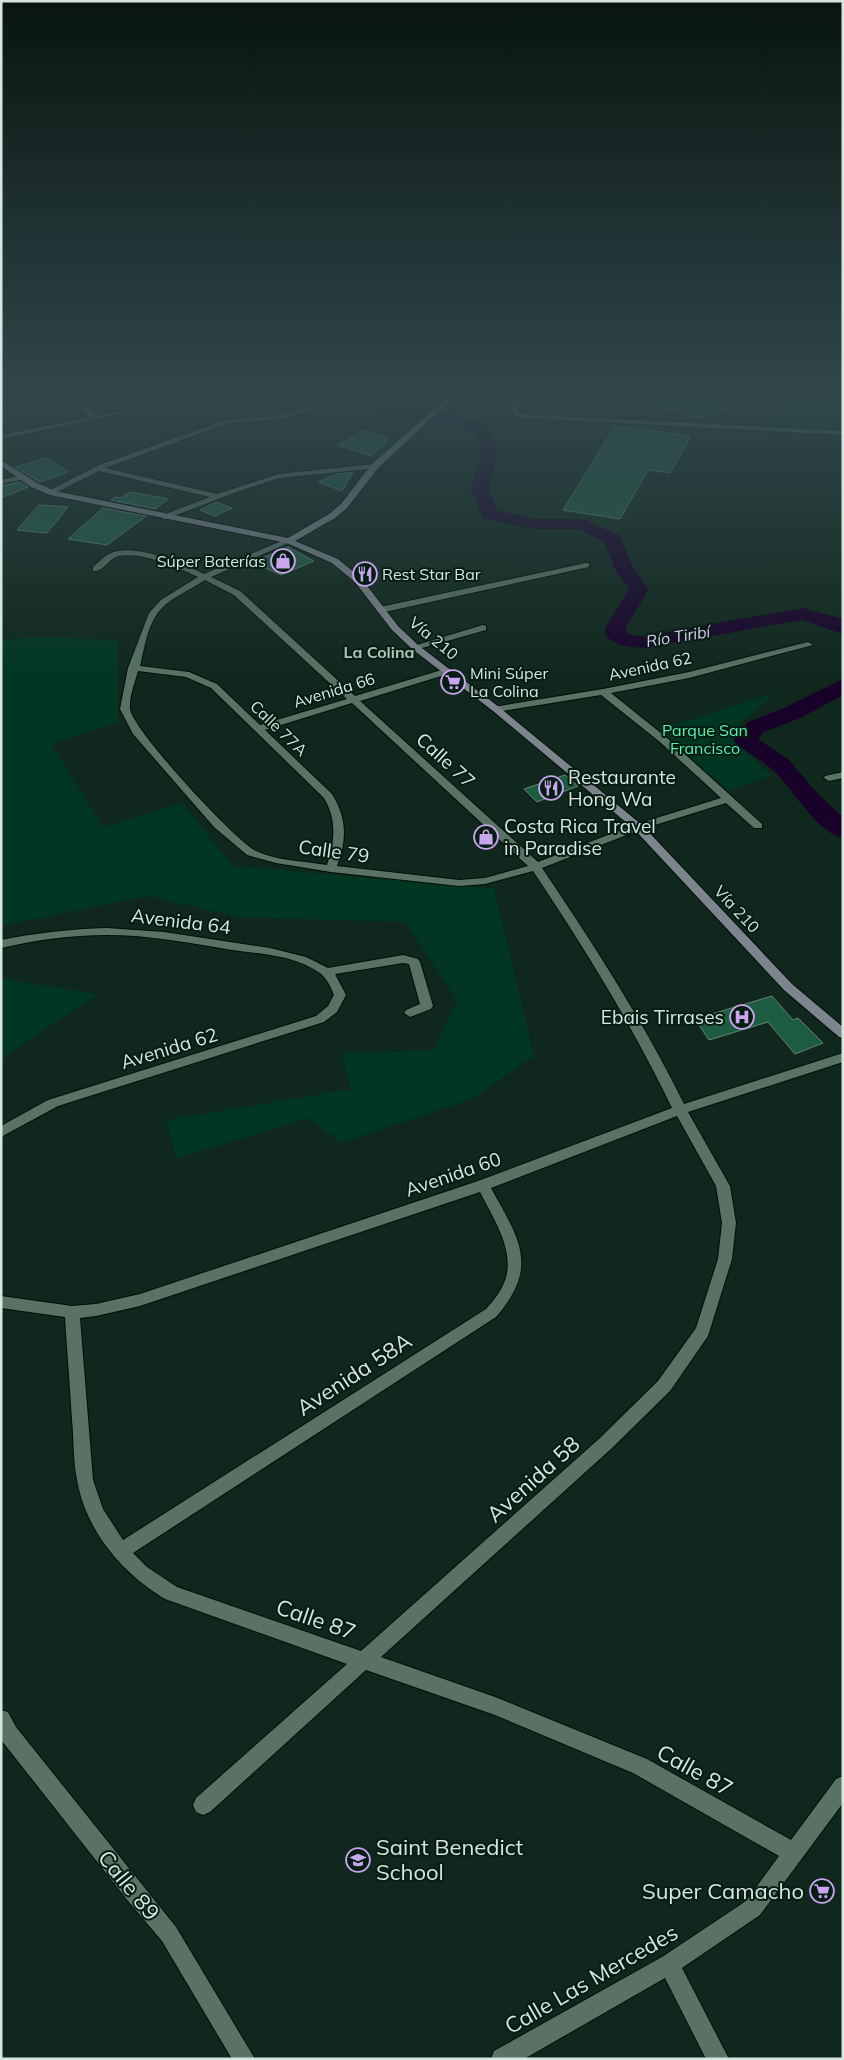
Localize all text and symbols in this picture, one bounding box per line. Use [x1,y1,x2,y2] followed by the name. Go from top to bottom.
[270,548,296,574] shop icon: Súper Baterías
[157,551,266,571] place label: Súper Baterías
[352,561,378,587] restaurant icon: Rest Star Bar
[382,564,481,584] place label: Rest Star Bar
[405,612,463,664] street label: Vía 210
[644,621,714,651] water label: Río Tiribí
[343,642,415,662] district label: La Colina
[607,647,693,685] street label: Avenida 62
[470,663,548,701] place label: Mini Súper La Colina
[291,668,377,712] street label: Avenida 66
[440,669,466,695] supermarket icon: Mini Súper La Colina
[246,696,312,760] street label: Calle 77A
[662,720,748,758] park label: Parque San Francisco
[412,727,480,793] street label: Calle 77
[568,765,676,811] place label: Restaurante Hong Wa
[538,775,564,801] restaurant icon: Restaurante Hong Wa
[504,814,656,860] place label: Costa Rica Travel in Paradise
[473,824,499,850] shop icon: Costa Rica Travel in Paradise
[297,834,371,868] street label: Calle 79
[710,881,764,937] street label: Vía 210
[130,903,232,939] street label: Avenida 64
[729,1004,755,1030] hospital icon: Ebais Tirrases
[601,1005,724,1029] place label: Ebais Tirrases
[118,1022,220,1074] street label: Avenida 62
[402,1146,504,1202] street label: Avenida 60
[291,1326,417,1422] street label: Avenida 58A
[481,1430,585,1528] street label: Avenida 58
[272,1592,360,1646] street label: Calle 87
[652,1738,738,1802] street label: Calle 87
[376,1833,524,1886] place label: Saint Benedict School
[92,1844,166,1926] street label: Calle 89
[345,1847,371,1873] school or university icon: Saint Benedict School
[642,1877,804,1905] place label: Super Camacho
[809,1878,835,1904] supermarket icon: Super Camacho
[499,1918,683,2040] street label: Calle Las Mercedes

